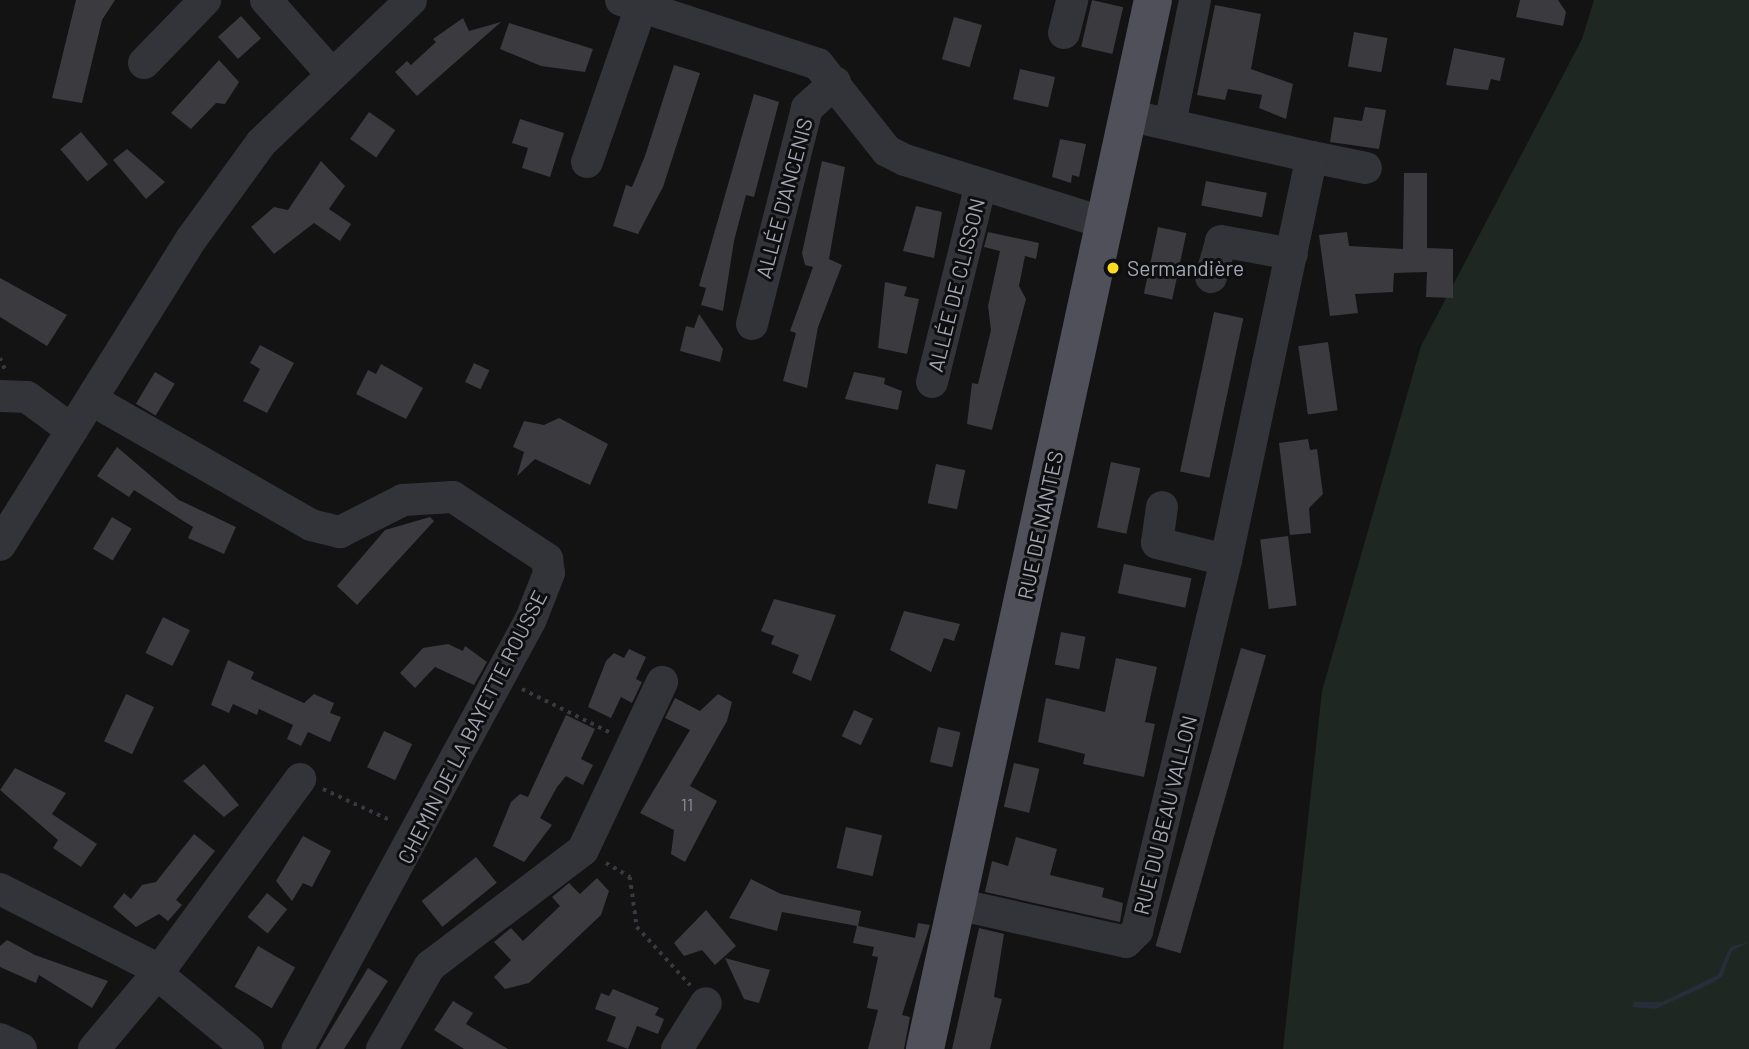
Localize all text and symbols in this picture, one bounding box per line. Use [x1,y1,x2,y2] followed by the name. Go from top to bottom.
[750,115,818,281] street label: ALLÉE D'ANCENIS
[922,196,990,374] street label: ALLÉE DE CLISSON
[1127,255,1244,281] place label: Sermandière
[1105,260,1121,276] marker: Sermandière
[1012,448,1068,602] street label: RUE DE NANTES
[392,586,552,868] street label: CHEMIN DE LA BAYETTE ROUSSE
[1128,713,1202,917] street label: RUE DU BEAU VALLON
[681,793,693,815] house number: 11

